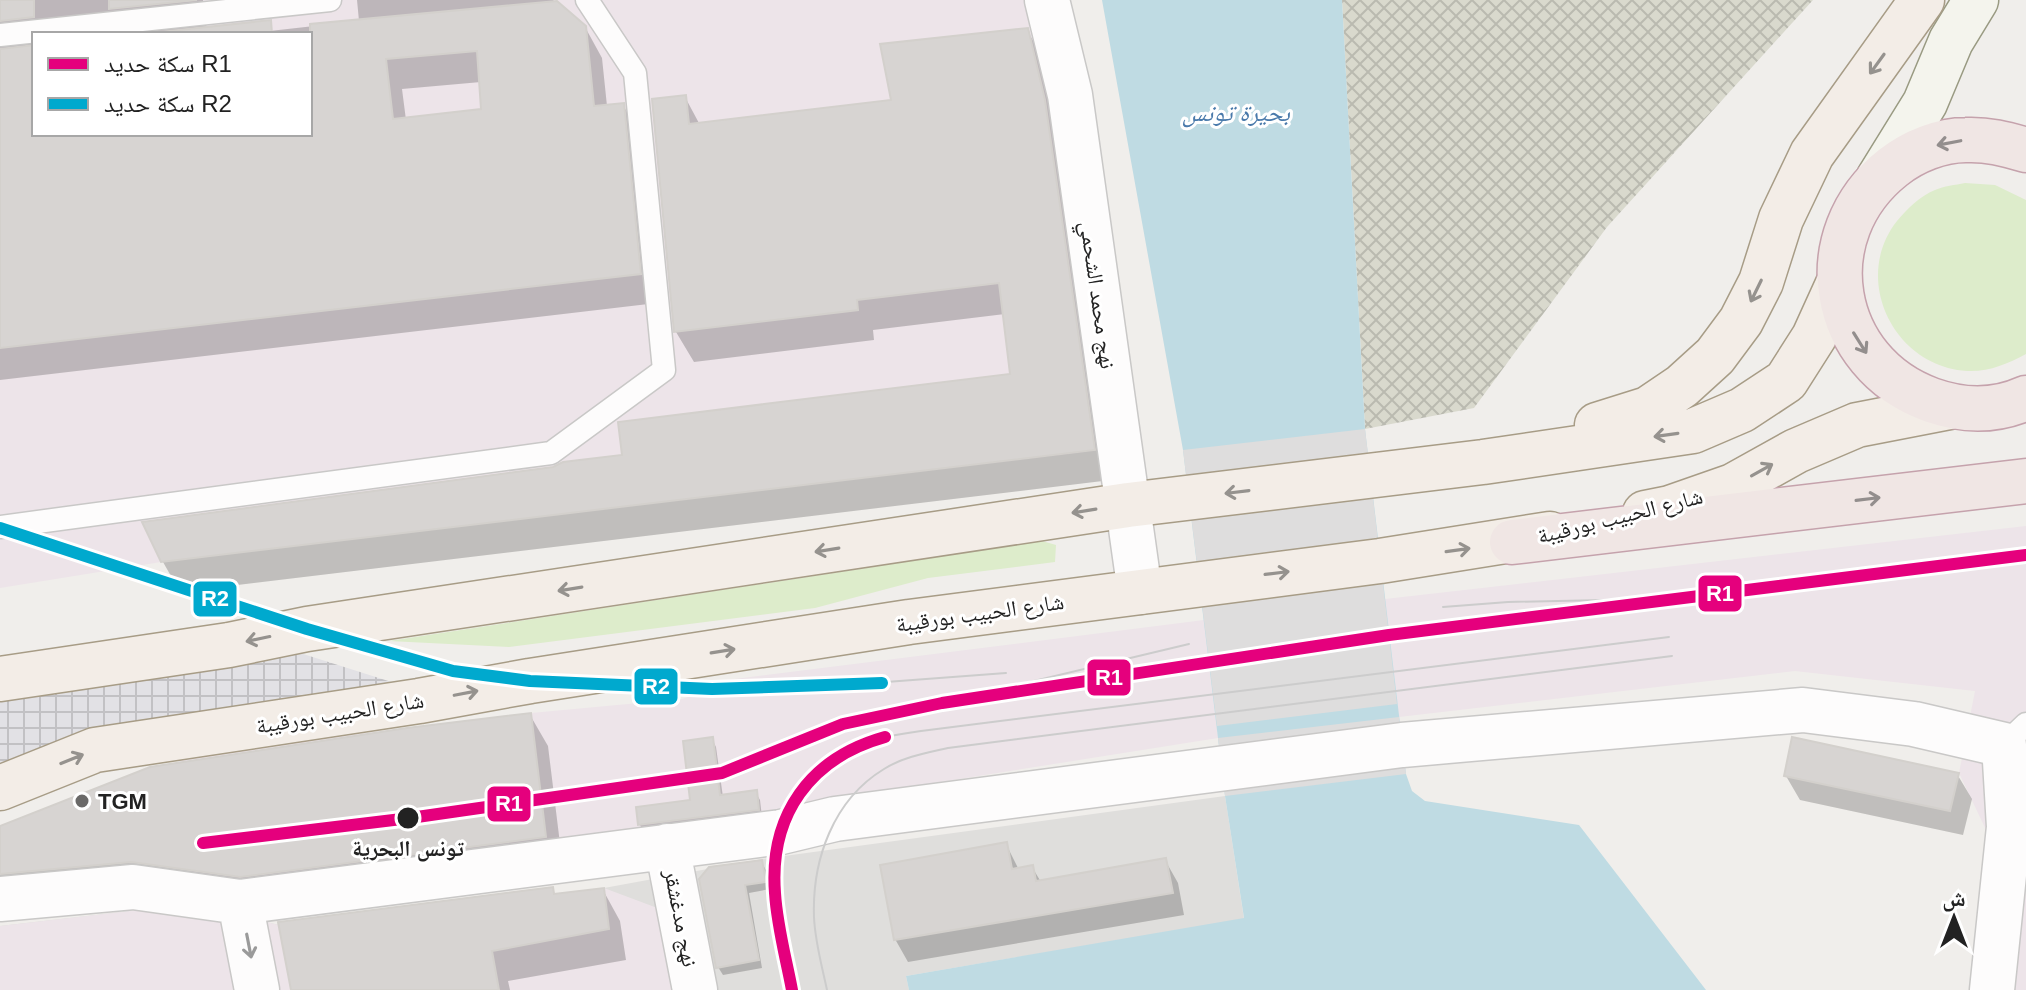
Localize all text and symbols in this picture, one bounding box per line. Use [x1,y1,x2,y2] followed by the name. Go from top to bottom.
[32,32,312,136] legend
[104,50,232,77] text: سكة حديد R1
[1869,52,1885,74] one-way arrow
[104,90,232,117] text: سكة حديد R2
[1182,99,1290,128] water label: بحيرة تونس
[1937,136,1963,151] one-way arrow
[1071,220,1121,371] street label: نهج محمد الشحمي
[1748,279,1763,303] one-way arrow
[1852,331,1868,354] one-way arrow
[1654,428,1679,443] one-way arrow
[1749,462,1773,478] one-way arrow
[1535,483,1705,550] street label: شارع الحبيب بورقيبة
[1225,485,1250,500] one-way arrow
[1854,492,1881,507] one-way arrow
[1072,505,1097,520] one-way arrow
[1444,542,1470,557] one-way arrow
[815,543,840,558] one-way arrow
[1263,566,1290,581] one-way arrow
[1697,574,1743,613] line badge: R1
[192,580,238,618] line badge: R2
[1706,581,1734,606] text: R1
[558,582,583,597] one-way arrow
[201,586,229,611] text: R2
[894,589,1066,638] street label: شارع الحبيب بورقيبة
[246,632,271,647] one-way arrow
[710,643,735,658] one-way arrow
[1086,658,1132,697] line badge: R1
[1095,665,1123,690] text: R1
[633,667,679,706] line badge: R2
[642,674,670,699] text: R2
[453,684,478,699] one-way arrow
[254,687,426,740] street label: شارع الحبيب بورقيبة
[59,751,84,765] one-way arrow
[486,785,532,823] line badge: R1
[98,789,147,814] place label: TGM
[495,791,523,816] text: R1
[73,792,91,810] marker: TGM
[395,805,421,831] marker: تونس البحرية
[352,836,464,862] place label: تونس البحرية
[658,866,703,969] street label: نهج مدغشقر
[1914,878,1994,958] north arrow
[1942,886,1966,912] text: ش
[242,933,257,958] one-way arrow

